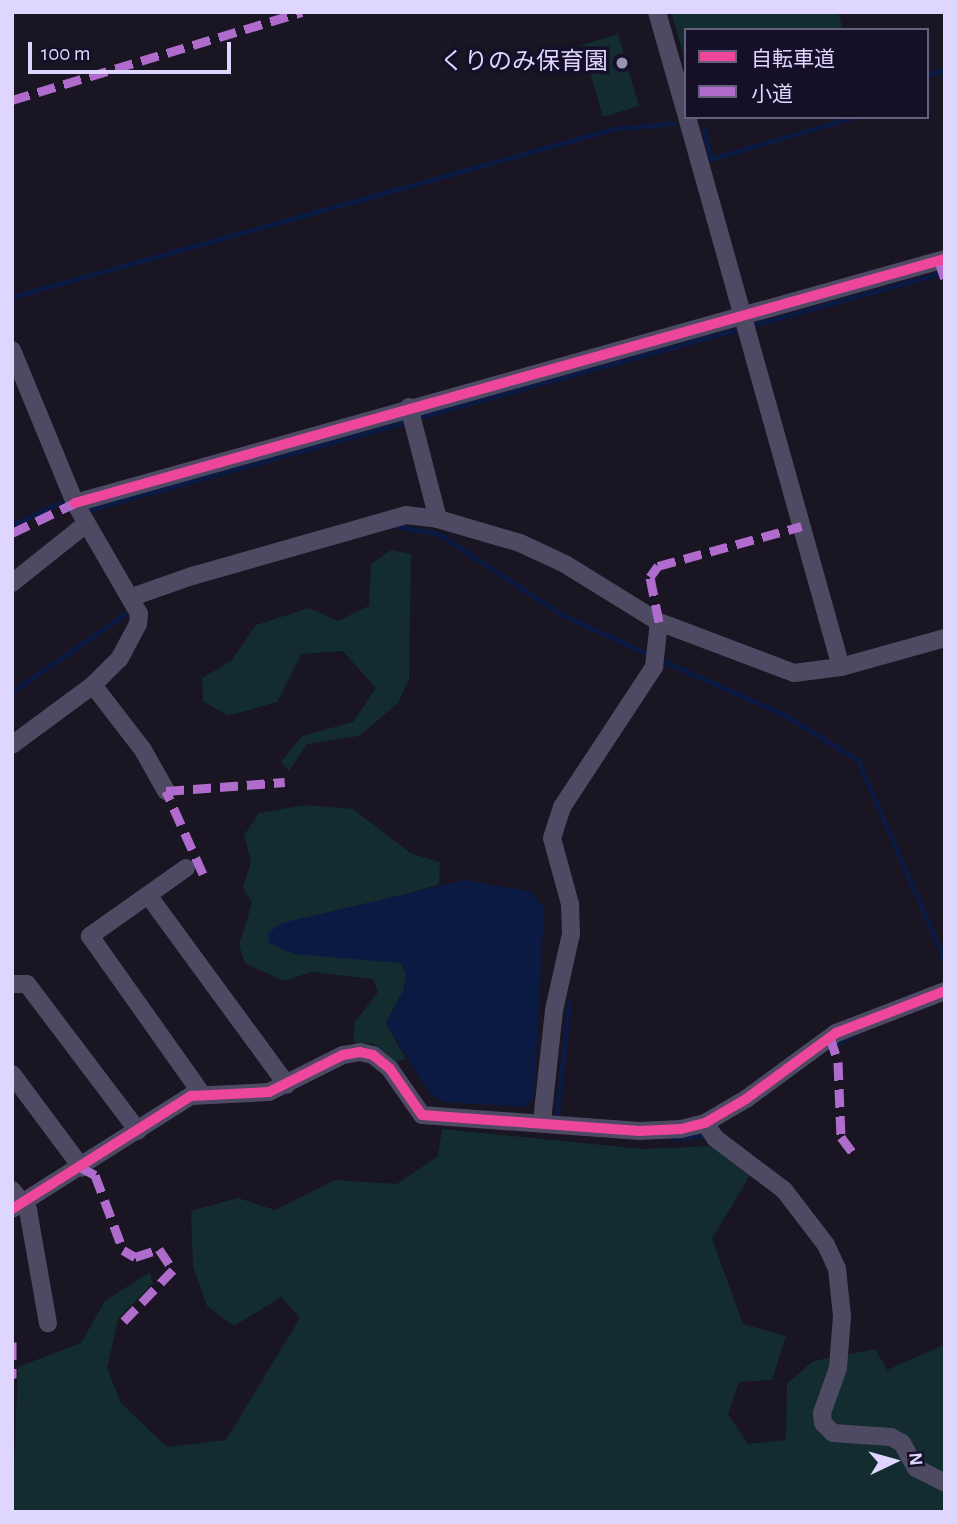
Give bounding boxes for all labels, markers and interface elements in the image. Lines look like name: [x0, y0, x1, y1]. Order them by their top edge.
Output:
scale bar: [32, 28, 234, 72]
legend: [684, 28, 929, 119]
text: 100 m: [41, 43, 91, 64]
place label: くりのみ保育園: [440, 49, 608, 77]
text: 自転車道: [751, 49, 835, 70]
marker: くりのみ保育園: [614, 55, 630, 71]
text: 小道: [751, 84, 793, 105]
north arrow: [859, 1426, 929, 1496]
text: N: [905, 1452, 925, 1467]

